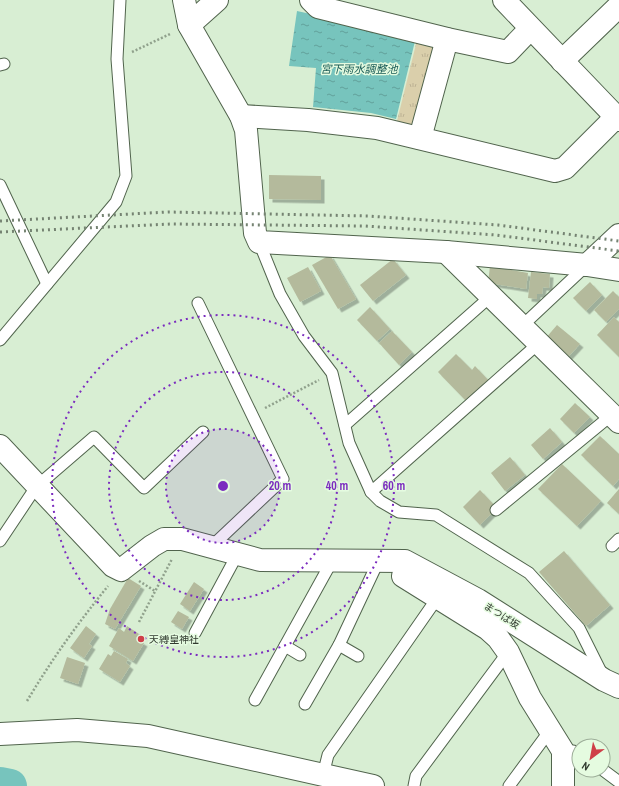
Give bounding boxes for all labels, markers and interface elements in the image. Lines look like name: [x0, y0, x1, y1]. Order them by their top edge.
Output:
water label: 宮下雨水調整池: [321, 62, 398, 76]
text: 20 m: [269, 478, 291, 494]
text: 40 m: [326, 478, 348, 494]
text: 60 m: [383, 478, 405, 494]
centre of rings: [216, 479, 230, 493]
street label: まつば坂: [481, 599, 522, 632]
place label: 天縛皇神社: [149, 633, 199, 646]
marker: 天縛皇神社: [136, 634, 146, 644]
north arrow: [571, 738, 611, 778]
text: N: [579, 759, 592, 774]

